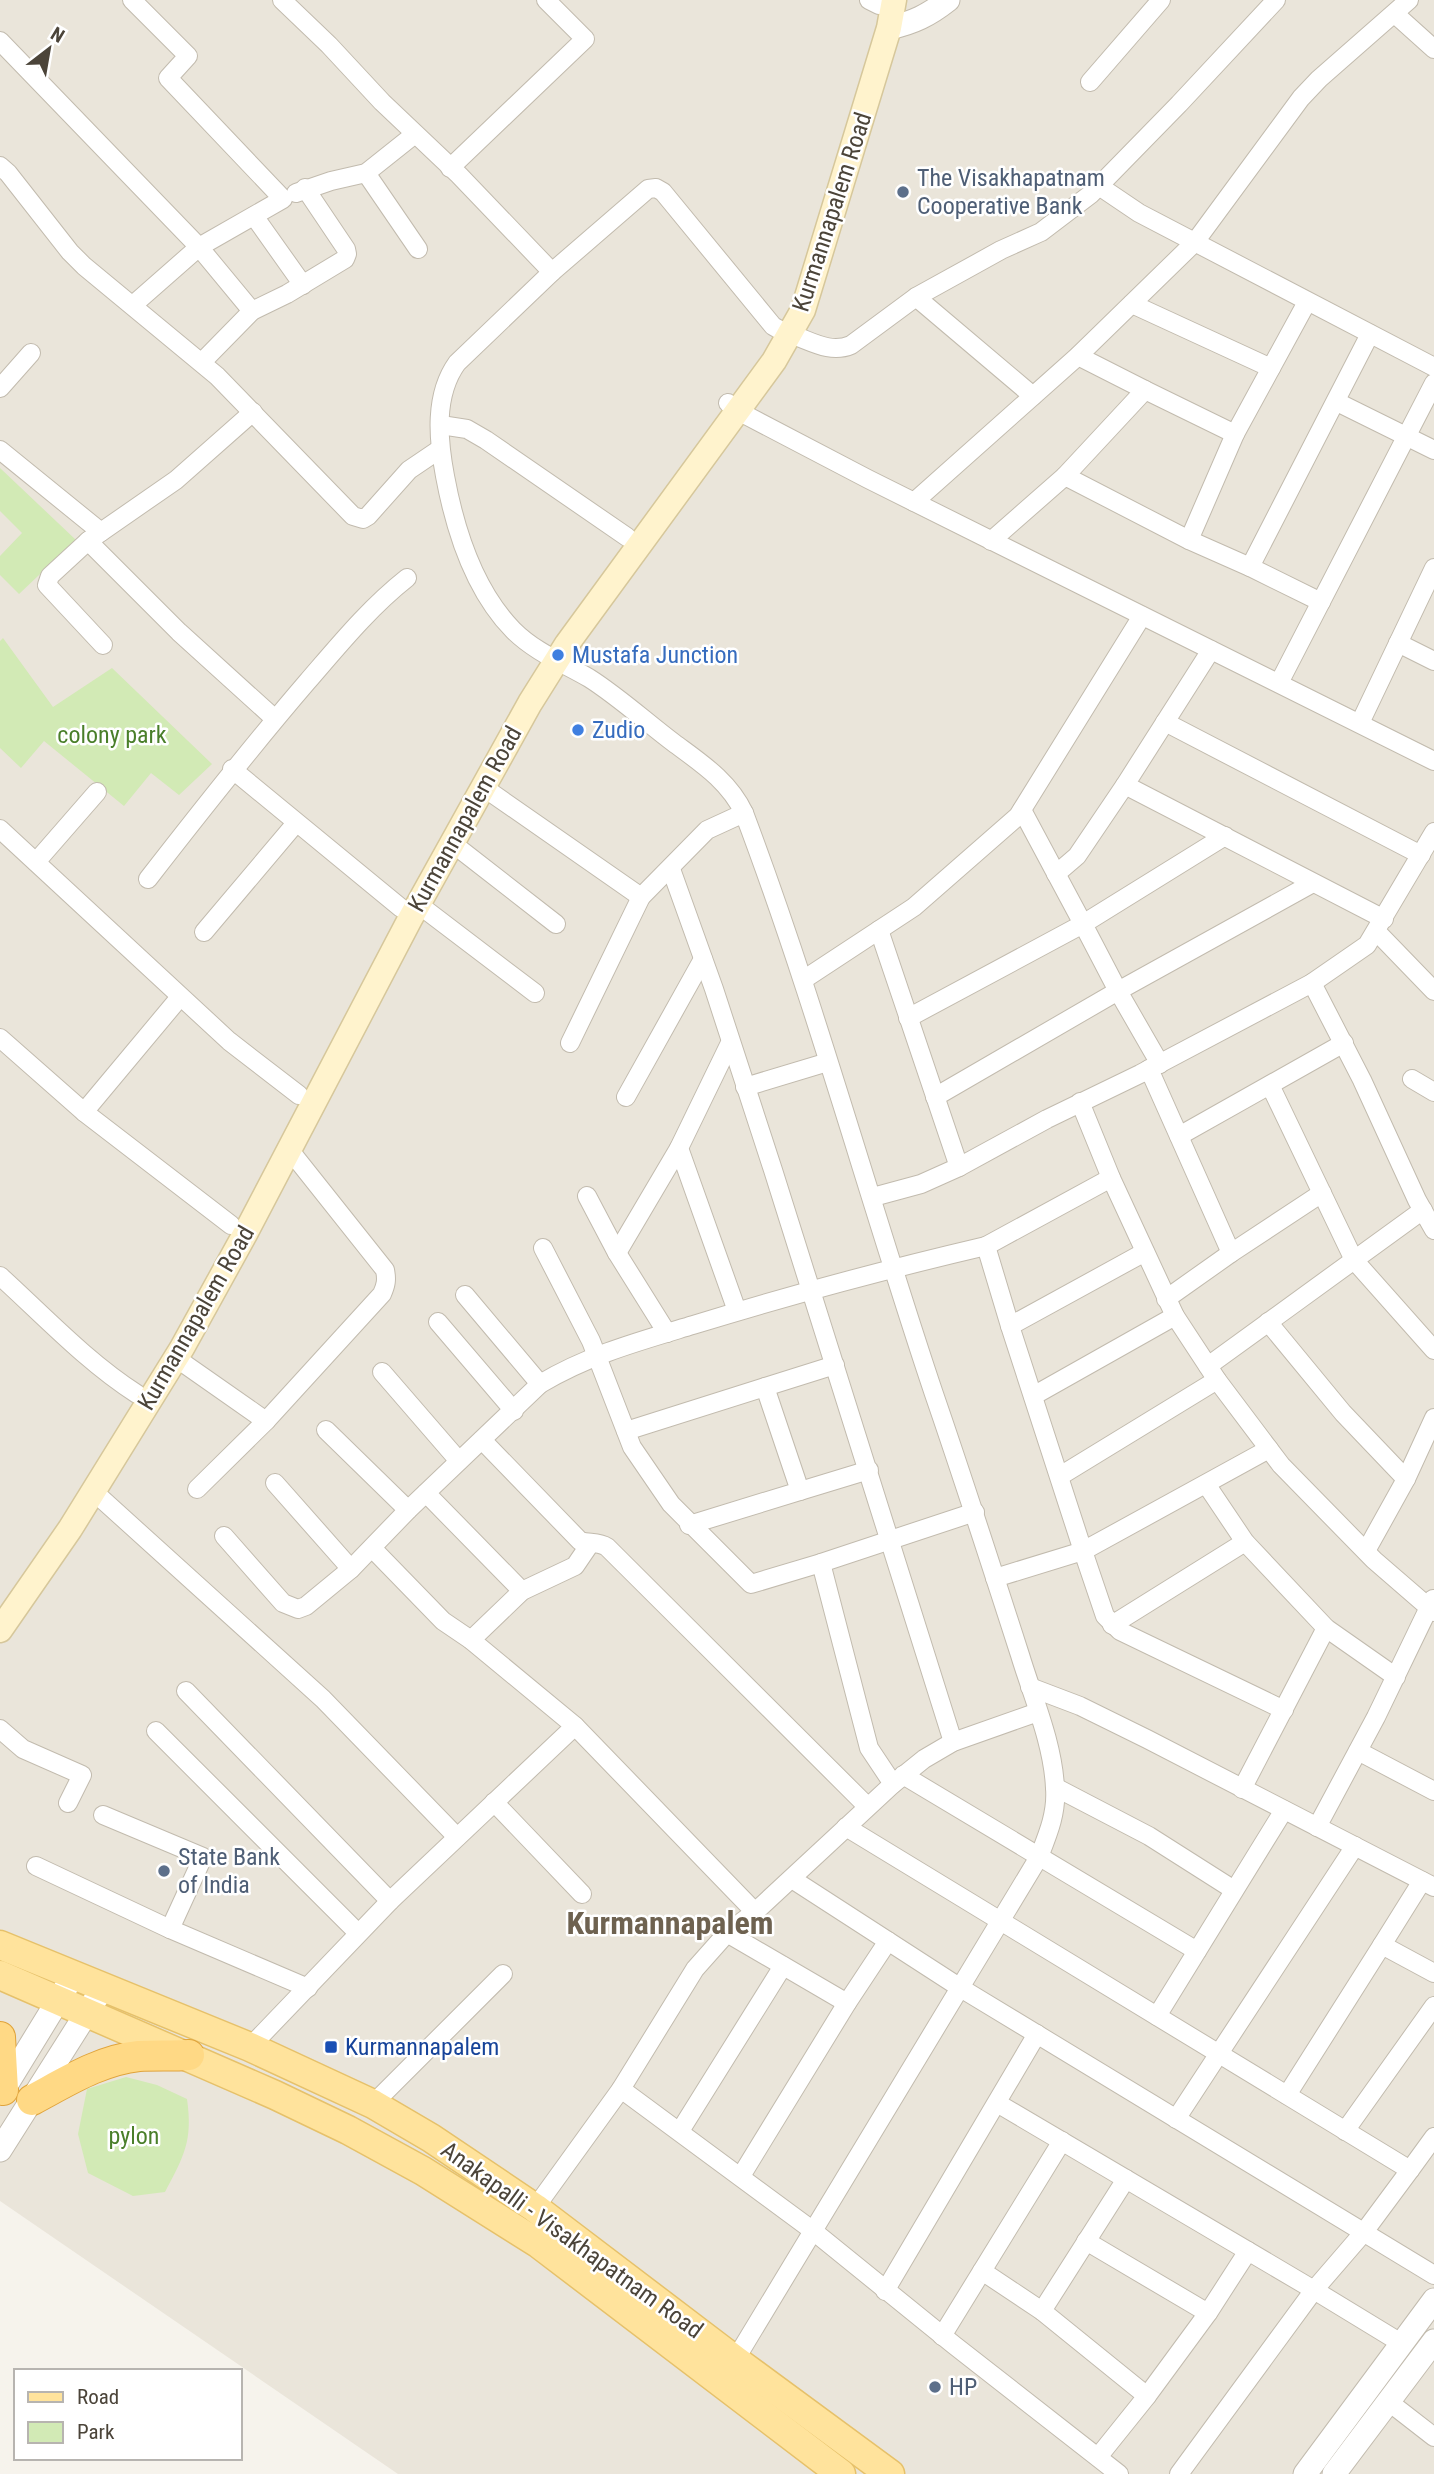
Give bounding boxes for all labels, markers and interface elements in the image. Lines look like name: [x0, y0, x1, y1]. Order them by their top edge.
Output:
north arrow: [14, 14, 84, 84]
text: N: [47, 22, 68, 48]
street label: Kurmannapalem Road: [787, 109, 877, 315]
place label: The Visakhapatnam Cooperative Bank: [917, 164, 1105, 220]
marker: The Visakhapatnam Cooperative Bank: [895, 184, 911, 200]
place label: Mustafa Junction: [572, 641, 738, 669]
marker: Mustafa Junction: [550, 647, 566, 663]
place label: Zudio: [592, 716, 645, 744]
park label: colony park: [57, 721, 167, 749]
street label: Kurmannapalem Road: [402, 721, 528, 917]
marker: Zudio: [570, 722, 586, 738]
street label: Kurmannapalem Road: [132, 1221, 260, 1415]
place label: State Bank of India: [178, 1843, 280, 1899]
marker: State Bank of India: [156, 1863, 172, 1879]
district label: Kurmannapalem: [566, 1904, 774, 1942]
place label: Kurmannapalem: [345, 2033, 499, 2061]
marker: Kurmannapalem: [323, 2039, 339, 2055]
park label: pylon: [109, 2122, 159, 2150]
street label: Anakapalli - Visakhapatnam Road: [436, 2136, 708, 2344]
legend: [14, 2369, 242, 2460]
place label: HP: [949, 2373, 977, 2401]
marker: HP: [927, 2379, 943, 2395]
text: Road: [77, 2385, 119, 2409]
text: Park: [77, 2420, 115, 2444]

